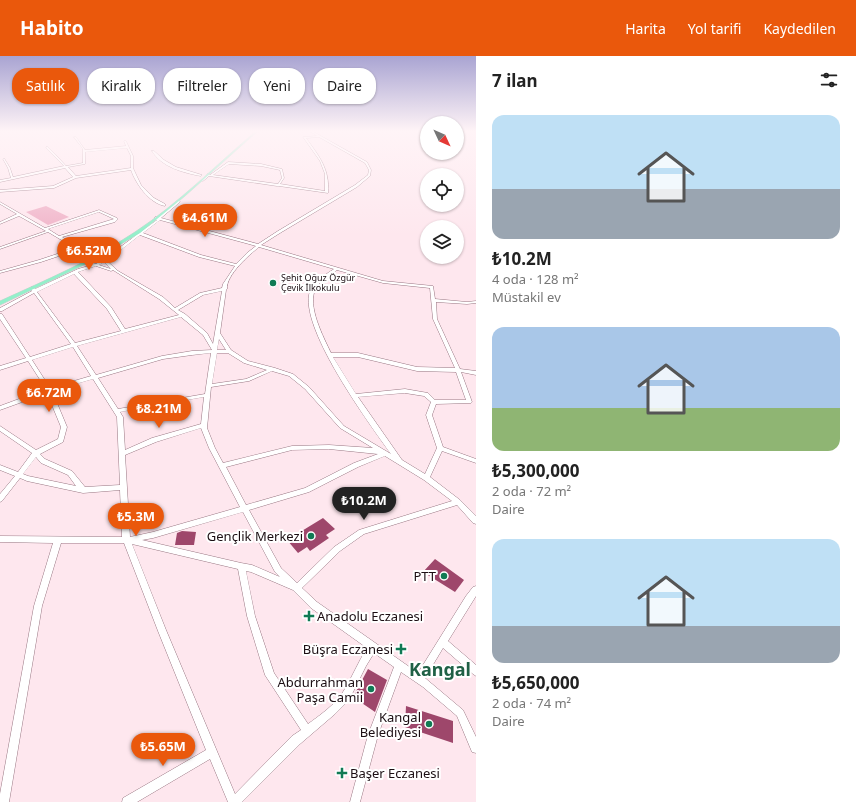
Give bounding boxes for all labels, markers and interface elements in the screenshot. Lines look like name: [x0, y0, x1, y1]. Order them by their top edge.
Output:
text: Habito: [20, 15, 84, 41]
text: Harita: [625, 19, 666, 38]
text: Yol tarifi: [688, 19, 741, 38]
text: Kaydedilen: [763, 19, 836, 38]
chip: Satılık: [12, 68, 79, 104]
chip: Kiralık: [87, 68, 155, 104]
chip: Filtreler: [163, 68, 241, 104]
chip: Yeni: [249, 68, 305, 104]
chip: Daire: [313, 68, 376, 104]
text: 7 ilan: [492, 69, 538, 92]
icon: filters: [818, 69, 840, 91]
north arrow: [420, 116, 464, 160]
map controls: [420, 116, 464, 264]
icon: home: [630, 141, 702, 213]
button: locate: [420, 168, 464, 212]
pin: ₺4.61M: [172, 204, 238, 238]
text: ₺4.61M: [182, 208, 228, 226]
button: layers: [420, 220, 464, 264]
pin: ₺6.52M: [56, 237, 122, 271]
text: ₺6.52M: [66, 241, 112, 259]
text: ₺10.2M: [492, 247, 552, 270]
text: 4 oda · 128 m²: [492, 270, 579, 288]
place label: Şehit Oğuz Özgür Çevik İlkokulu: [281, 271, 356, 294]
marker: Şehit Oğuz Özgür Çevik İlkokulu: [268, 278, 278, 288]
text: Müstakil ev: [492, 288, 561, 306]
icon: home: [630, 353, 702, 425]
pin: ₺6.72M: [16, 379, 82, 413]
text: ₺6.72M: [26, 383, 72, 401]
pin: ₺8.21M: [126, 395, 192, 429]
text: ₺8.21M: [136, 399, 182, 417]
text: ₺5,300,000: [492, 459, 579, 482]
text: 2 oda · 72 m²: [492, 482, 571, 500]
pin: ₺10.2M: [331, 487, 397, 521]
text: ₺10.2M: [341, 491, 387, 509]
text: Daire: [492, 500, 525, 518]
pin: ₺5.3M: [108, 503, 164, 537]
text: ₺5.3M: [117, 507, 155, 525]
place label: Gençlik Merkezi: [207, 527, 303, 545]
marker: Gençlik Merkezi: [306, 531, 316, 541]
icon: home: [630, 565, 702, 637]
place label: PTT: [413, 567, 437, 585]
marker: PTT: [439, 571, 449, 581]
place label: Anadolu Eczanesi: [317, 607, 423, 625]
marker: Anadolu Eczanesi: [304, 611, 314, 621]
place label: Büşra Eczanesi: [303, 640, 393, 658]
marker: Büşra Eczanesi: [396, 644, 406, 654]
district label: Kangal: [409, 657, 471, 681]
text: ₺5,650,000: [492, 671, 579, 694]
place label: Abdurrahman Paşa Camii: [277, 673, 363, 706]
marker: Abdurrahman Paşa Camii: [366, 684, 376, 694]
text: 2 oda · 74 m²: [492, 694, 571, 712]
place label: Kangal Belediyesi: [360, 708, 421, 741]
text: Daire: [492, 712, 525, 730]
marker: Kangal Belediyesi: [424, 719, 434, 729]
pin: ₺5.65M: [130, 733, 196, 767]
text: ₺5.65M: [140, 737, 186, 755]
place label: Başer Eczanesi: [350, 764, 440, 782]
marker: Başer Eczanesi: [337, 768, 347, 778]

